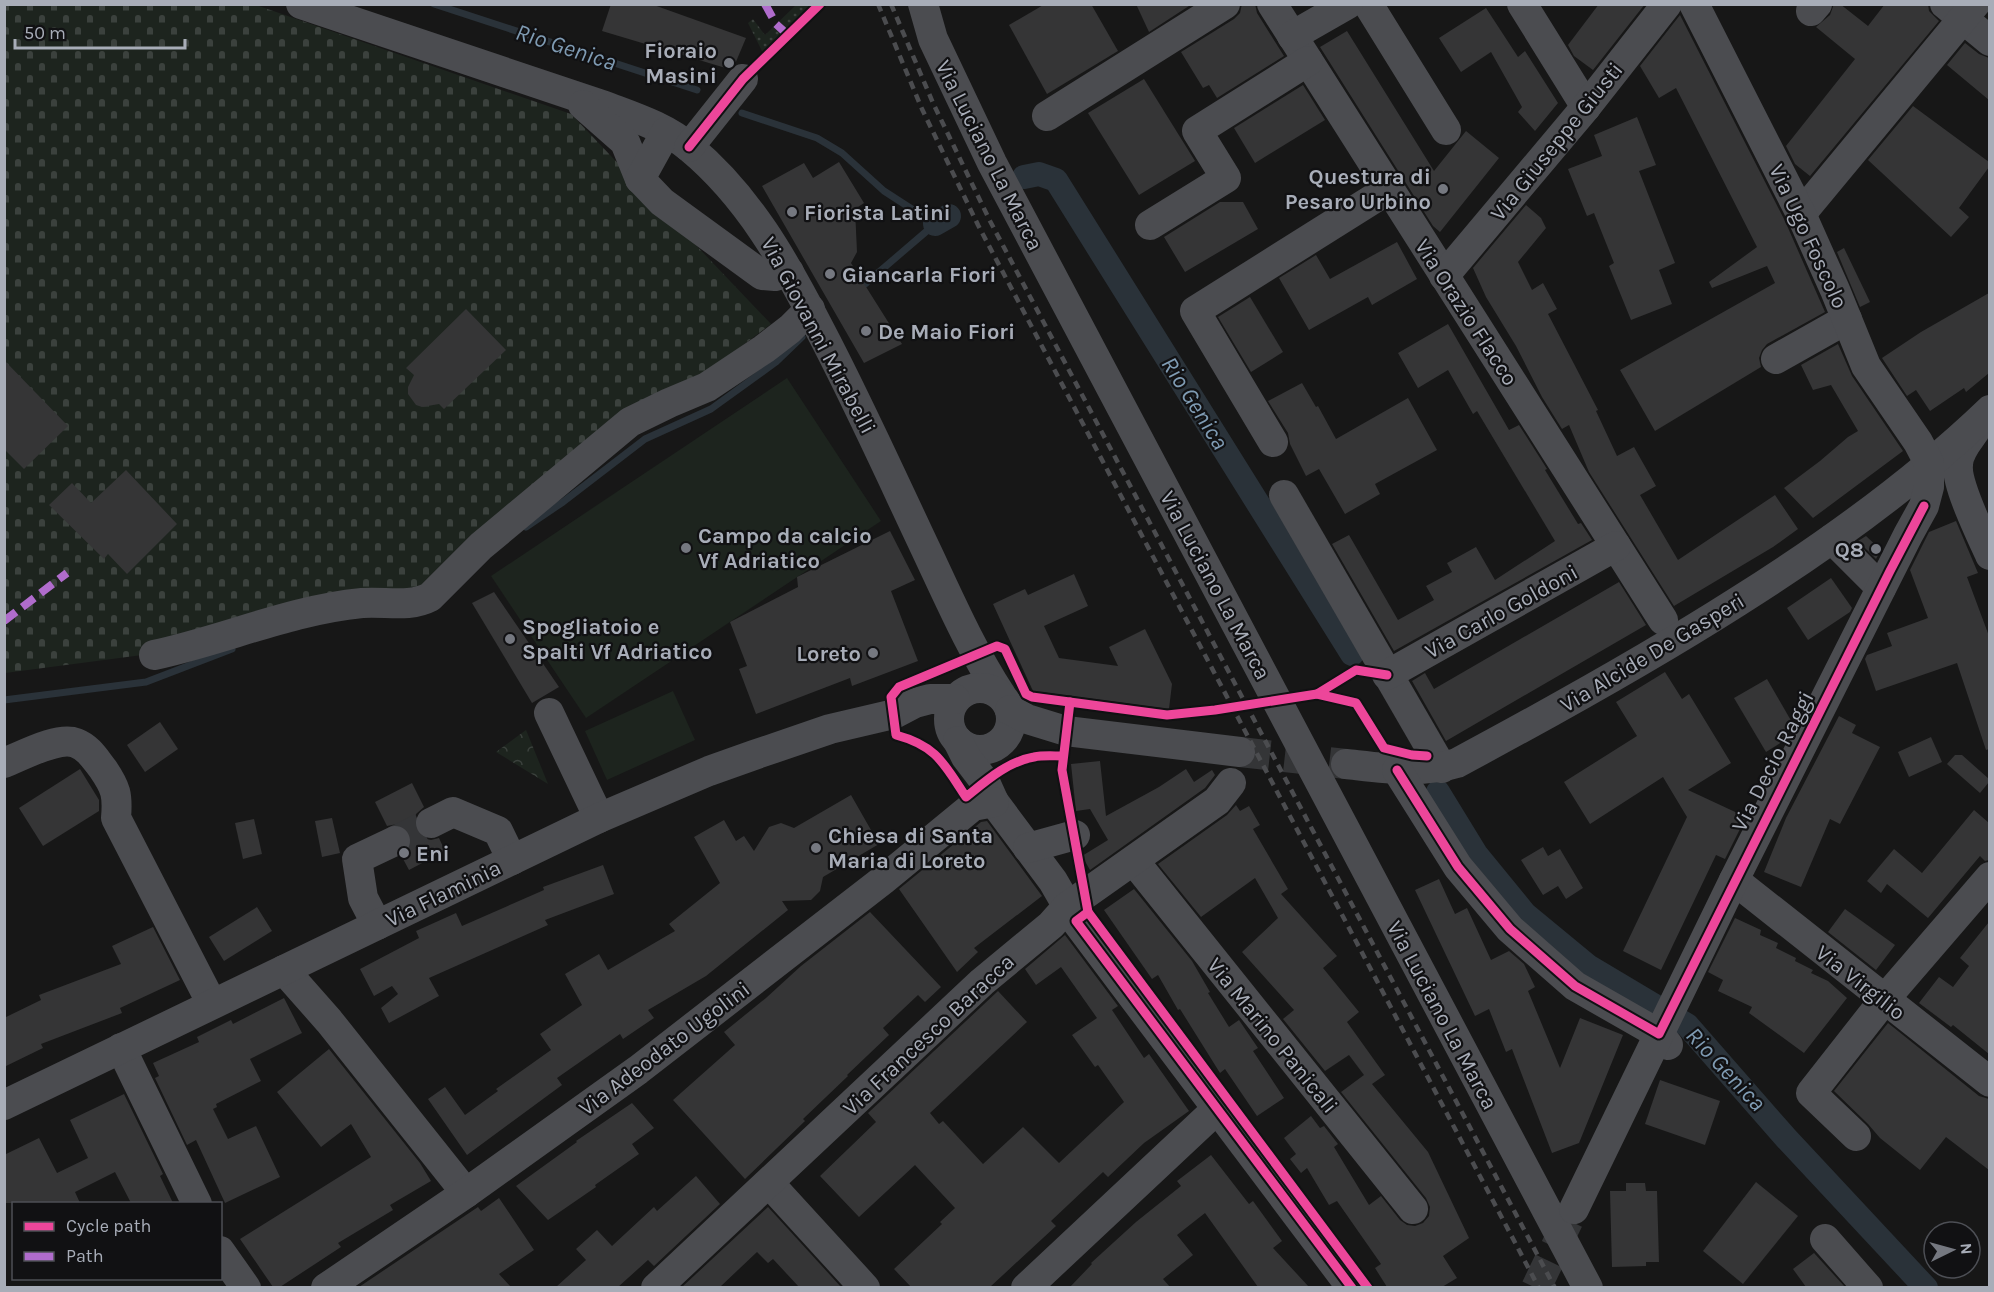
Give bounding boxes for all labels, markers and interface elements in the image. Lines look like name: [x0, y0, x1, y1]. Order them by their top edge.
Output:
scale bar: [15, 12, 184, 50]
water label: Rio Genica: [512, 18, 620, 76]
text: 50 m: [24, 22, 66, 44]
place label: Fioraio Masini: [644, 38, 717, 89]
marker: Fioraio Masini: [722, 56, 736, 70]
street label: Via Luciano La Marca: [930, 56, 1048, 255]
street label: Via Giuseppe Giusti: [1485, 57, 1629, 226]
street label: Via Ugo Foscolo: [1763, 160, 1853, 313]
place label: Questura di Pesaro Urbino: [1285, 164, 1431, 215]
marker: Questura di Pesaro Urbino: [1436, 182, 1450, 196]
place label: Fiorista Latini: [804, 200, 951, 226]
marker: Fiorista Latini: [785, 205, 799, 219]
street label: Via Giovanni Mirabelli: [755, 233, 881, 438]
street label: Via Orazio Flacco: [1409, 234, 1523, 391]
place label: Giancarla Fiori: [842, 262, 997, 288]
marker: Giancarla Fiori: [823, 267, 837, 281]
place label: De Maio Fiori: [878, 319, 1015, 345]
marker: De Maio Fiori: [859, 324, 873, 338]
water label: Rio Genica: [1155, 351, 1235, 455]
street label: Via Luciano La Marca: [1154, 487, 1276, 684]
place label: Campo da calcio Vf Adriatico: [698, 523, 872, 574]
place label: Q8: [1835, 537, 1864, 563]
marker: Campo da calcio Vf Adriatico: [679, 541, 693, 555]
marker: Q8: [1869, 542, 1883, 556]
street label: Via Carlo Goldoni: [1421, 559, 1582, 665]
street label: Via Alcide De Gasperi: [1556, 588, 1749, 718]
place label: Spogliatoio e Spalti Vf Adriatico: [522, 614, 712, 665]
marker: Spogliatoio e Spalti Vf Adriatico: [503, 632, 517, 646]
place label: Loreto: [796, 641, 861, 667]
marker: Loreto: [866, 646, 880, 660]
street label: Via Decio Raggi: [1726, 687, 1819, 836]
place label: Chiesa di Santa Maria di Loreto: [828, 823, 993, 874]
place label: Eni: [416, 841, 450, 867]
marker: Chiesa di Santa Maria di Loreto: [809, 841, 823, 855]
marker: Eni: [397, 846, 411, 860]
street label: Via Flaminia: [381, 855, 505, 933]
street label: Via Luciano La Marca: [1381, 917, 1503, 1114]
street label: Via Virgilio: [1810, 940, 1910, 1026]
street label: Via Francesco Baracca: [838, 949, 1020, 1121]
street label: Via Marino Panicali: [1202, 953, 1343, 1119]
street label: Via Adeodato Ugolini: [574, 976, 755, 1122]
water label: Rio Genica: [1680, 1021, 1772, 1117]
legend: [12, 1202, 222, 1280]
text: Cycle path: [66, 1215, 151, 1237]
north arrow: [1922, 1220, 1982, 1280]
text: N: [1956, 1242, 1976, 1255]
text: Path: [66, 1245, 104, 1267]

